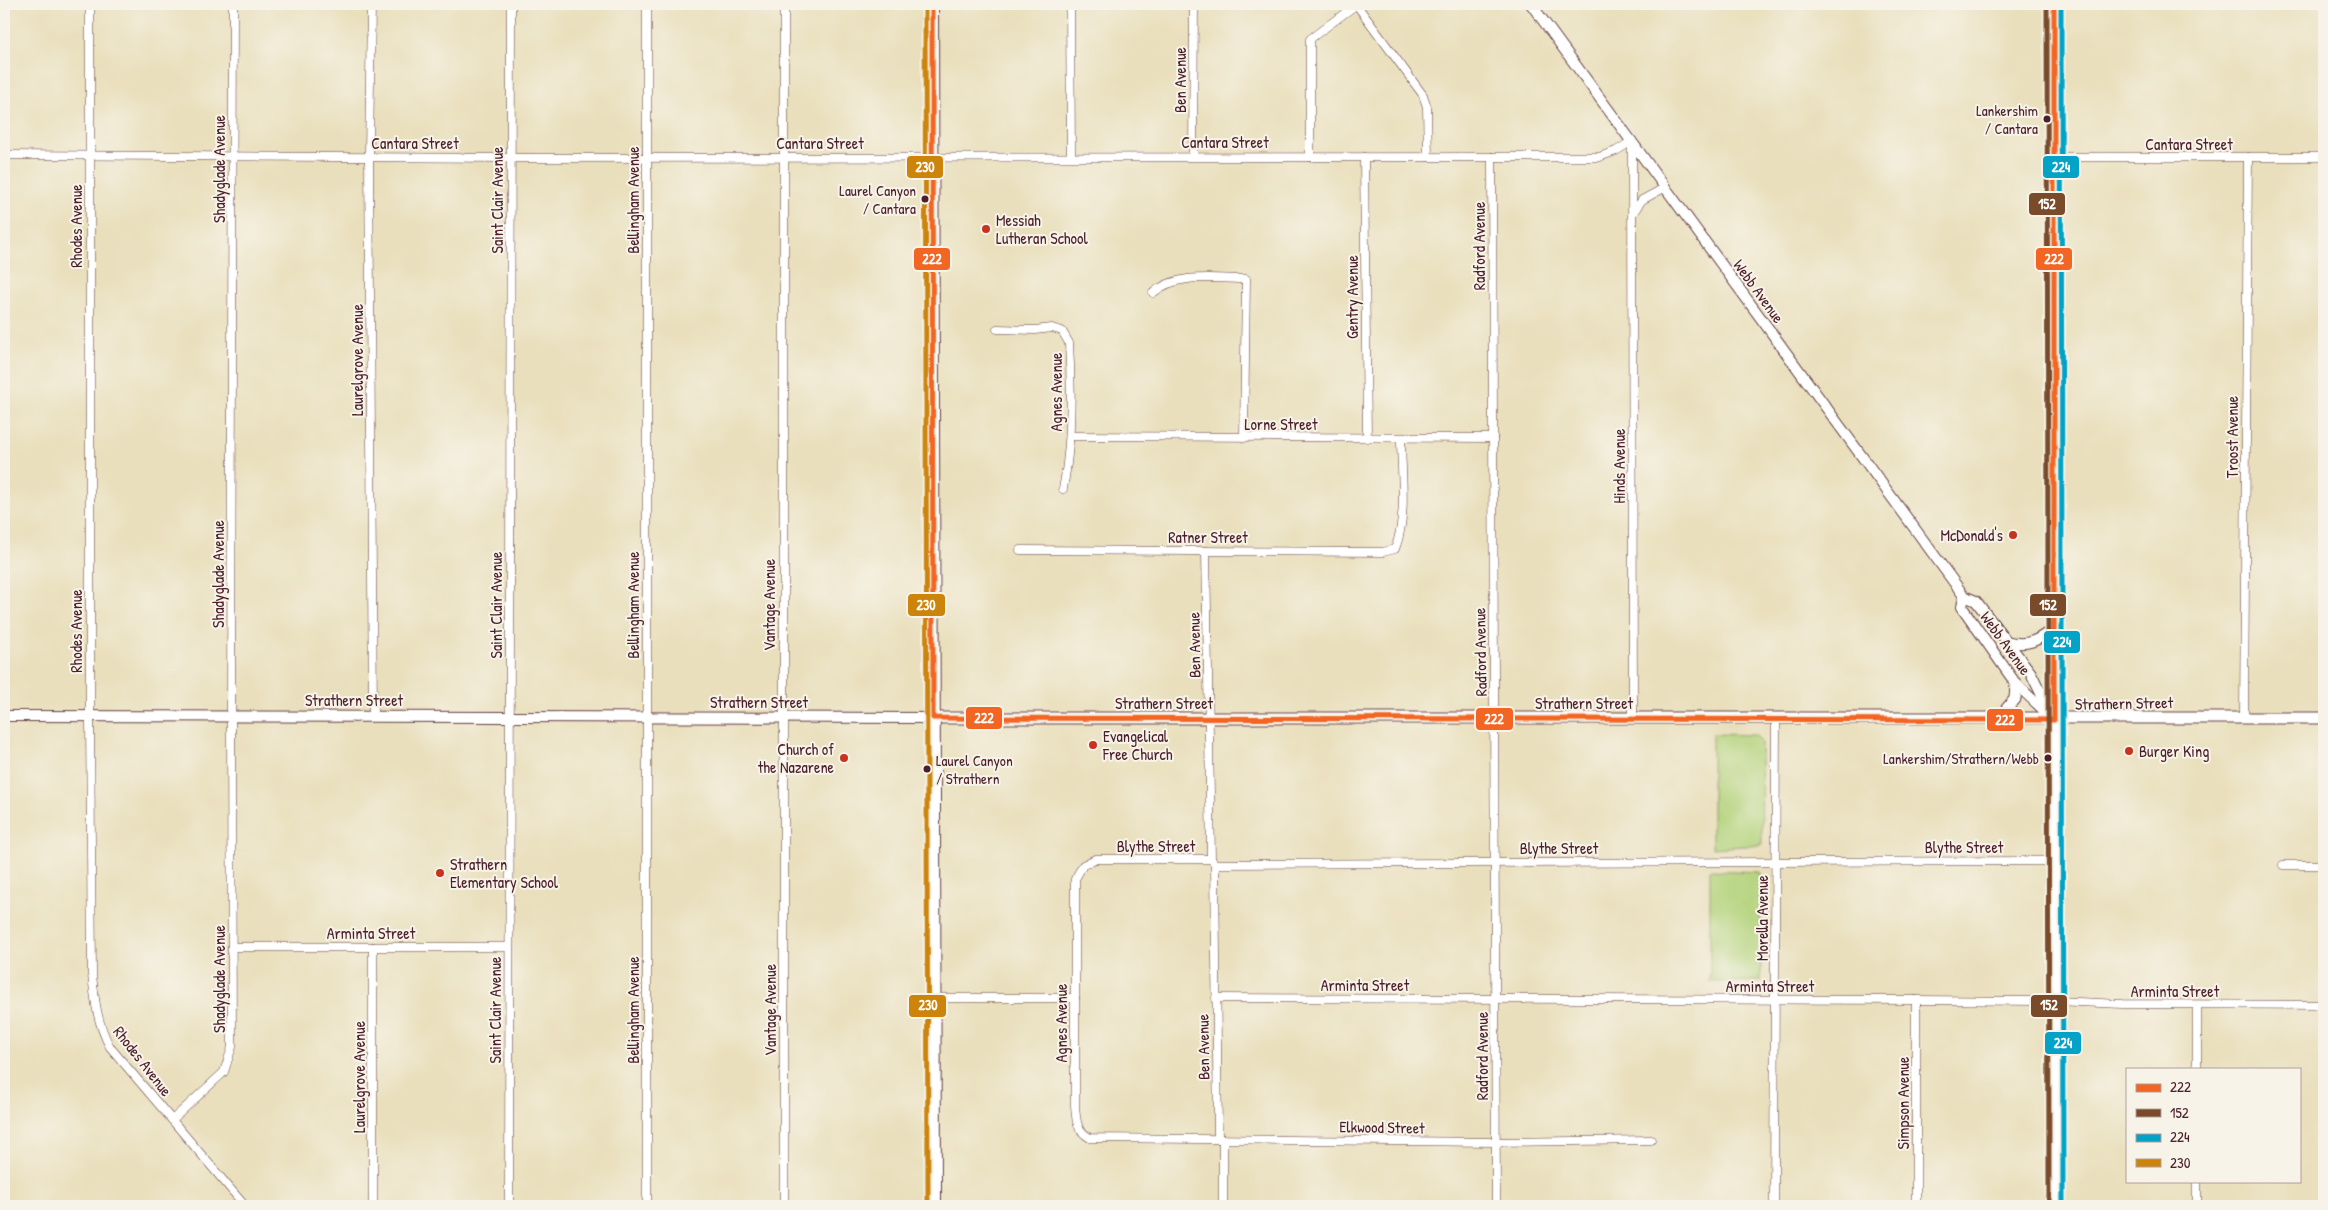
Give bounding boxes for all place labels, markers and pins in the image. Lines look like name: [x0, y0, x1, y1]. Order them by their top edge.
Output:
place label: Lankershim / Cantara: [1976, 100, 2038, 139]
marker: Lankershim / Cantara: [2042, 114, 2052, 124]
place label: Laurel Canyon / Cantara: [839, 180, 916, 219]
marker: Laurel Canyon / Cantara: [920, 194, 930, 204]
place label: Messiah Lutheran School: [996, 209, 1088, 249]
marker: Messiah Lutheran School: [980, 223, 992, 235]
place label: McDonald's: [1940, 524, 2003, 546]
marker: McDonald's: [2007, 529, 2019, 541]
place label: Evangelical Free Church: [1102, 725, 1173, 765]
place label: Church of the Nazarene: [758, 738, 835, 778]
marker: Evangelical Free Church: [1087, 739, 1099, 751]
place label: Burger King: [2139, 740, 2209, 762]
marker: Burger King: [2123, 745, 2135, 757]
place label: Lankershim/Strathern/Webb: [1883, 748, 2039, 769]
place label: Laurel Canyon / Strathern: [936, 750, 1013, 789]
marker: Church of the Nazarene: [838, 752, 850, 764]
marker: Lankershim/Strathern/Webb: [2043, 753, 2053, 763]
marker: Laurel Canyon / Strathern: [922, 764, 932, 774]
place label: Strathern Elementary School: [450, 853, 559, 893]
marker: Strathern Elementary School: [434, 867, 446, 879]

